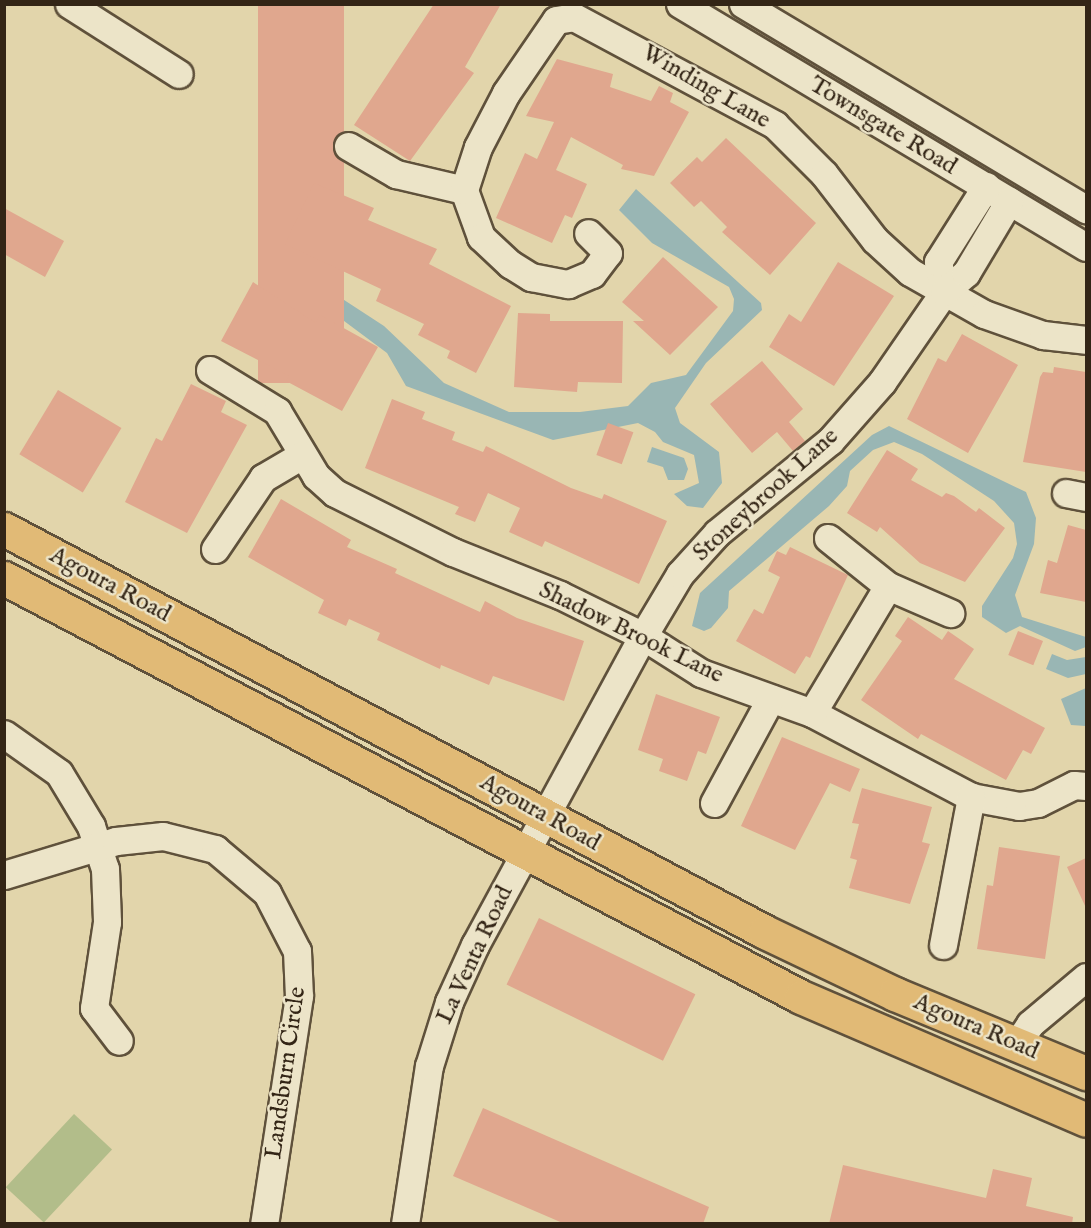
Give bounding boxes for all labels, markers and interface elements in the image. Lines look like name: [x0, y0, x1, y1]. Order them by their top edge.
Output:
street label: Winding Lane: [637, 39, 775, 135]
street label: Townsgate Road: [804, 71, 962, 181]
street label: Stoneybrook Lane: [687, 422, 845, 568]
street label: Agoura Road: [44, 541, 176, 629]
street label: Shadow Brook Lane: [534, 576, 728, 690]
street label: Agoura Road: [475, 768, 605, 858]
street label: La Venta Road: [430, 881, 520, 1029]
street label: Landsburn Circle: [260, 985, 312, 1161]
street label: Agoura Road: [909, 988, 1043, 1066]

